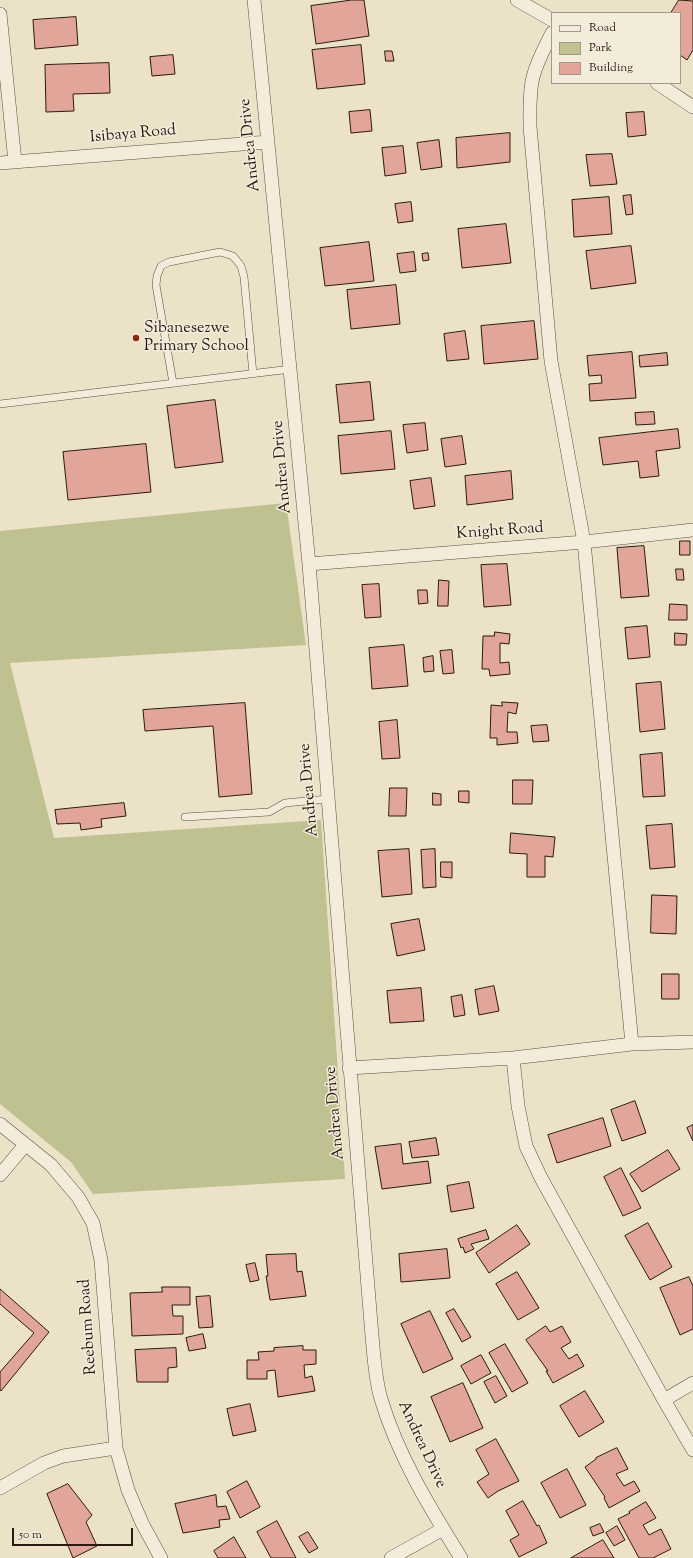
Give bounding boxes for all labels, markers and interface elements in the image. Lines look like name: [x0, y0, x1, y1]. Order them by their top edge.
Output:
legend: [551, 12, 681, 84]
text: Road: [589, 19, 616, 37]
text: Park: [589, 39, 612, 57]
text: Building: [589, 59, 633, 77]
street label: Andrea Drive: [237, 97, 265, 193]
street label: Isibaya Road: [89, 122, 177, 148]
place label: Sibanesezwe Primary School: [144, 319, 249, 357]
marker: Sibanesezwe Primary School: [131, 333, 141, 343]
street label: Andrea Drive: [269, 419, 297, 515]
street label: Knight Road: [456, 519, 544, 545]
street label: Andrea Drive: [296, 742, 324, 838]
street label: Andrea Drive: [322, 1065, 350, 1161]
street label: Reebum Road: [76, 1278, 102, 1376]
street label: Andrea Drive: [392, 1398, 450, 1492]
scale bar: [14, 1520, 135, 1546]
text: 50 m: [19, 1526, 42, 1544]

